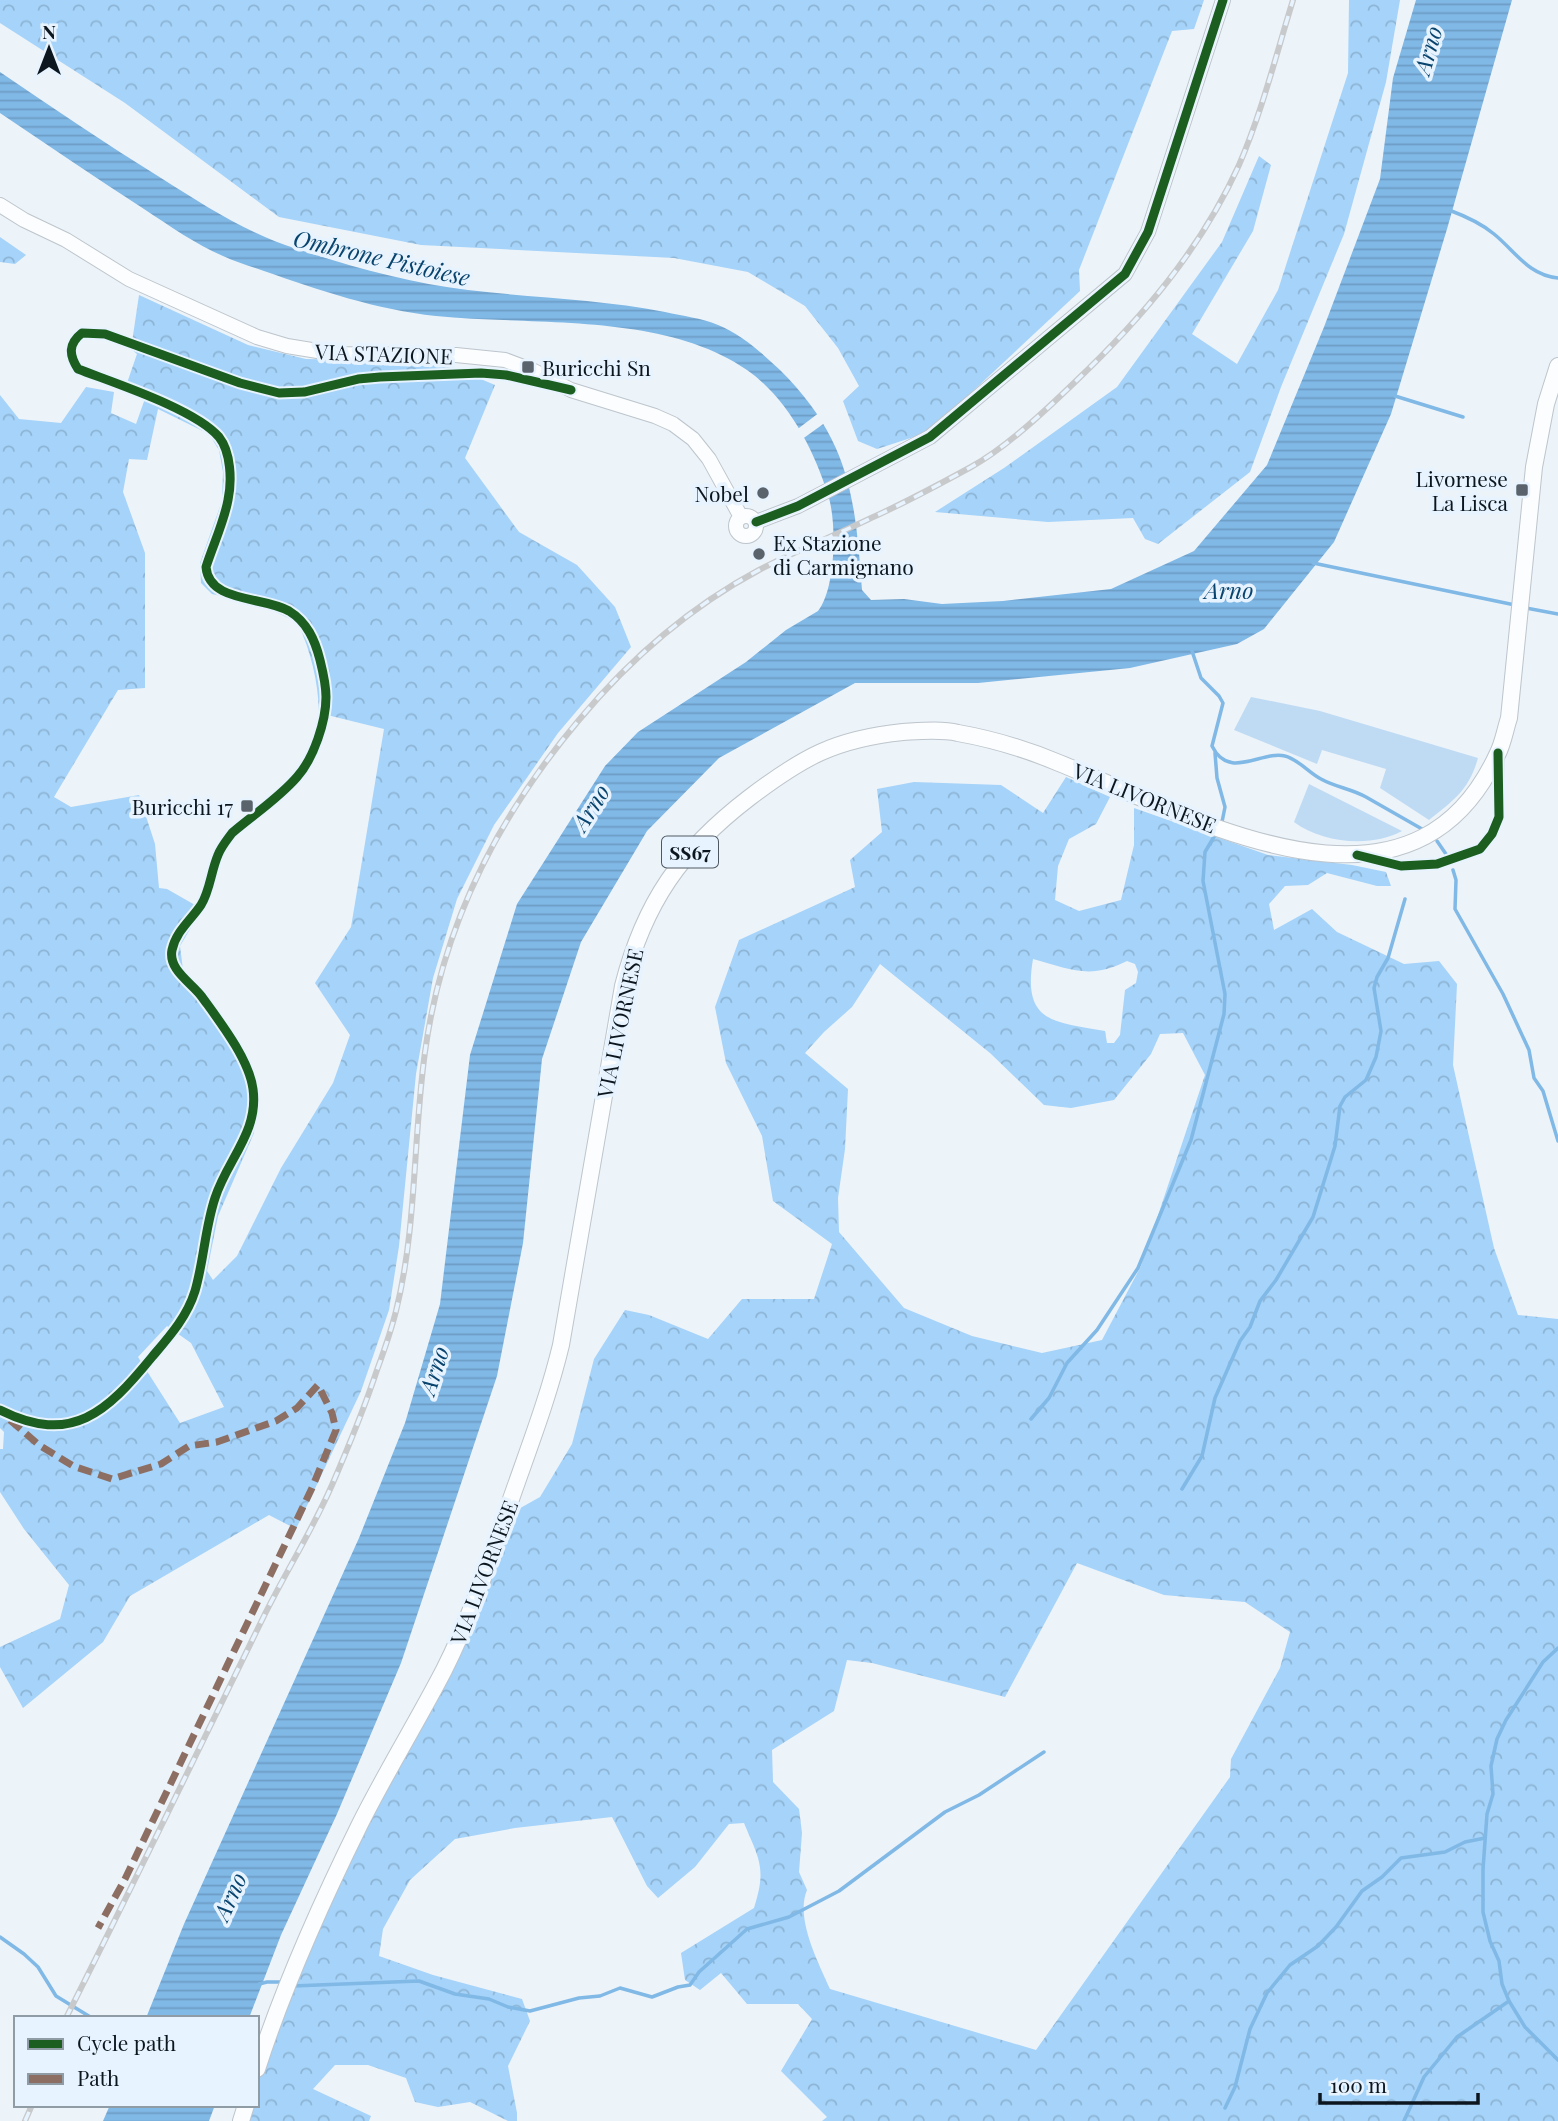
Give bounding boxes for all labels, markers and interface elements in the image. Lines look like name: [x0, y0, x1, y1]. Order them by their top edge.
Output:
north arrow: [14, 14, 84, 84]
text: N: [42, 18, 56, 44]
water label: Arno: [1405, 22, 1449, 80]
water label: Ombrone Pistoiese: [291, 222, 473, 292]
street label: VIA STAZIONE: [314, 337, 453, 369]
place label: Buricchi Sn: [542, 353, 651, 381]
marker: Buricchi Sn: [520, 359, 536, 375]
place label: Livornese La Lisca: [1415, 464, 1509, 516]
place label: Nobel: [695, 479, 749, 507]
marker: Livornese La Lisca: [1514, 482, 1530, 498]
marker: Nobel: [755, 485, 771, 501]
place label: Ex Stazione di Carmignano: [773, 528, 914, 580]
marker: Ex Stazione di Carmignano: [751, 546, 767, 562]
water label: Arno: [1203, 574, 1253, 605]
street label: VIA LIVORNESE: [1068, 755, 1221, 838]
water label: Arno: [563, 778, 616, 838]
place label: Buricchi 17: [132, 792, 233, 820]
marker: Buricchi 17: [239, 798, 255, 814]
road number: SS67: [662, 836, 718, 867]
street label: VIA LIVORNESE: [589, 946, 648, 1101]
water label: Arno: [410, 1342, 455, 1400]
street label: VIA LIVORNESE: [442, 1496, 523, 1649]
water label: Arno: [204, 1867, 253, 1926]
legend: [14, 2016, 259, 2107]
text: Cycle path: [77, 2028, 177, 2056]
scale bar: [1320, 2062, 1478, 2106]
text: Path: [77, 2063, 120, 2091]
text: 100 m: [1330, 2070, 1387, 2098]

